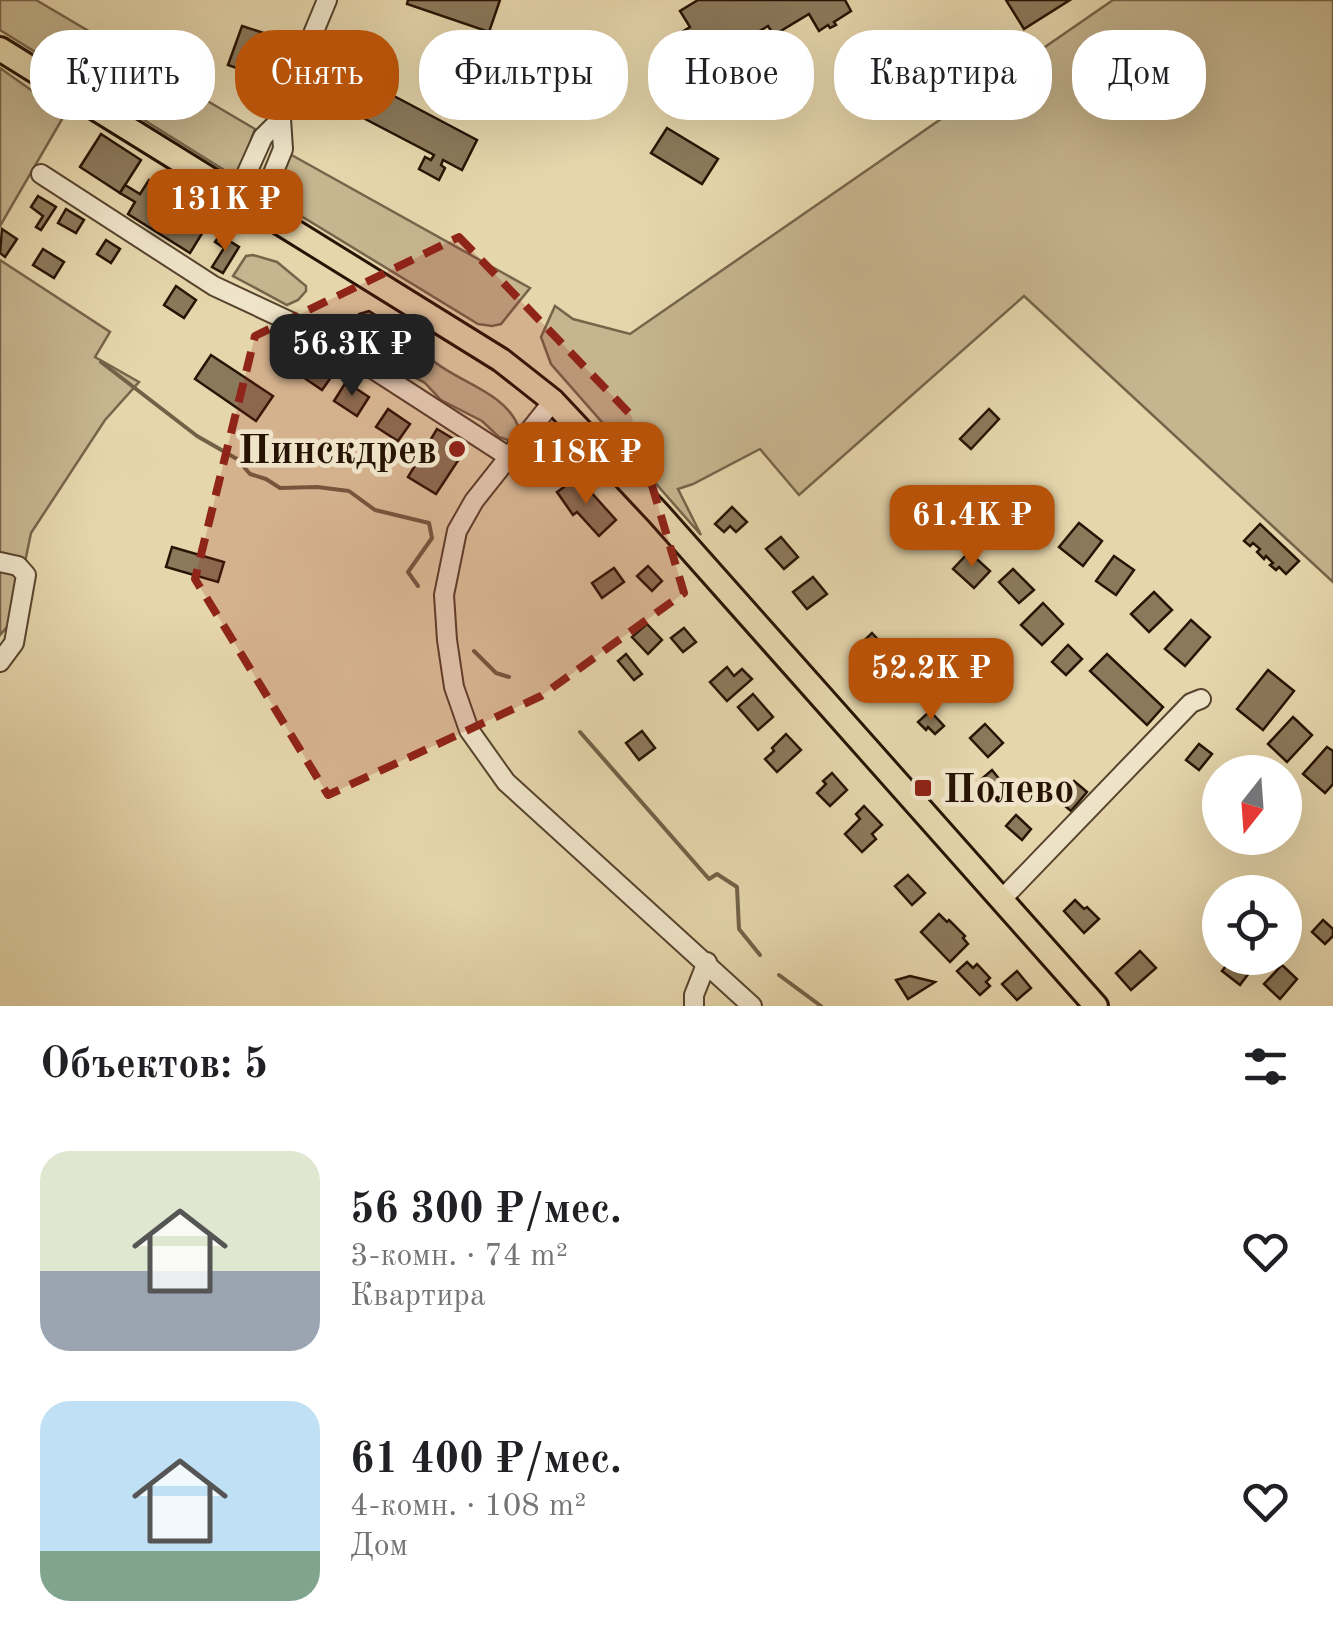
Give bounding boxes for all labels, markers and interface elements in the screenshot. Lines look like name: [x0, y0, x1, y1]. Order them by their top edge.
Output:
chip: Купить: [30, 30, 215, 120]
chip: Снять: [235, 30, 399, 120]
chip: Фильтры: [419, 30, 628, 120]
chip: Новое: [648, 30, 814, 120]
chip: Квартира: [834, 30, 1052, 120]
chip: Дом: [1072, 30, 1206, 120]
pin: 131K ₽: [144, 169, 306, 254]
text: 131K ₽: [169, 185, 281, 217]
pin: 56.3K ₽: [260, 314, 444, 399]
text: 56.3K ₽: [292, 330, 412, 362]
pin: 118K ₽: [505, 422, 667, 507]
place label: Пинскдрев: [238, 433, 437, 473]
marker: Пинскдрев: [446, 438, 468, 460]
text: 118K ₽: [530, 438, 642, 470]
pin: 61.4K ₽: [880, 485, 1064, 570]
text: 61.4K ₽: [912, 501, 1032, 533]
pin: 52.2K ₽: [839, 638, 1023, 723]
text: 52.2K ₽: [871, 654, 991, 686]
north arrow: [1202, 755, 1302, 855]
map controls: [1202, 755, 1302, 975]
place label: Полево: [943, 772, 1074, 812]
marker: Полево: [912, 777, 934, 799]
button: locate: [1202, 875, 1302, 975]
icon: filters: [1238, 1039, 1293, 1094]
text: Объектов: 5: [40, 1045, 268, 1087]
text: 56 300 ₽/мес.: [350, 1190, 622, 1232]
icon: home: [120, 1191, 240, 1311]
icon: heart: [1238, 1224, 1293, 1279]
text: 3-комн. · 74 m²: [350, 1241, 568, 1273]
text: Квартира: [350, 1281, 486, 1313]
text: 61 400 ₽/мес.: [350, 1440, 622, 1482]
icon: home: [120, 1441, 240, 1561]
icon: heart: [1238, 1474, 1293, 1529]
text: 4-комн. · 108 m²: [350, 1491, 586, 1523]
text: Дом: [350, 1531, 408, 1563]

